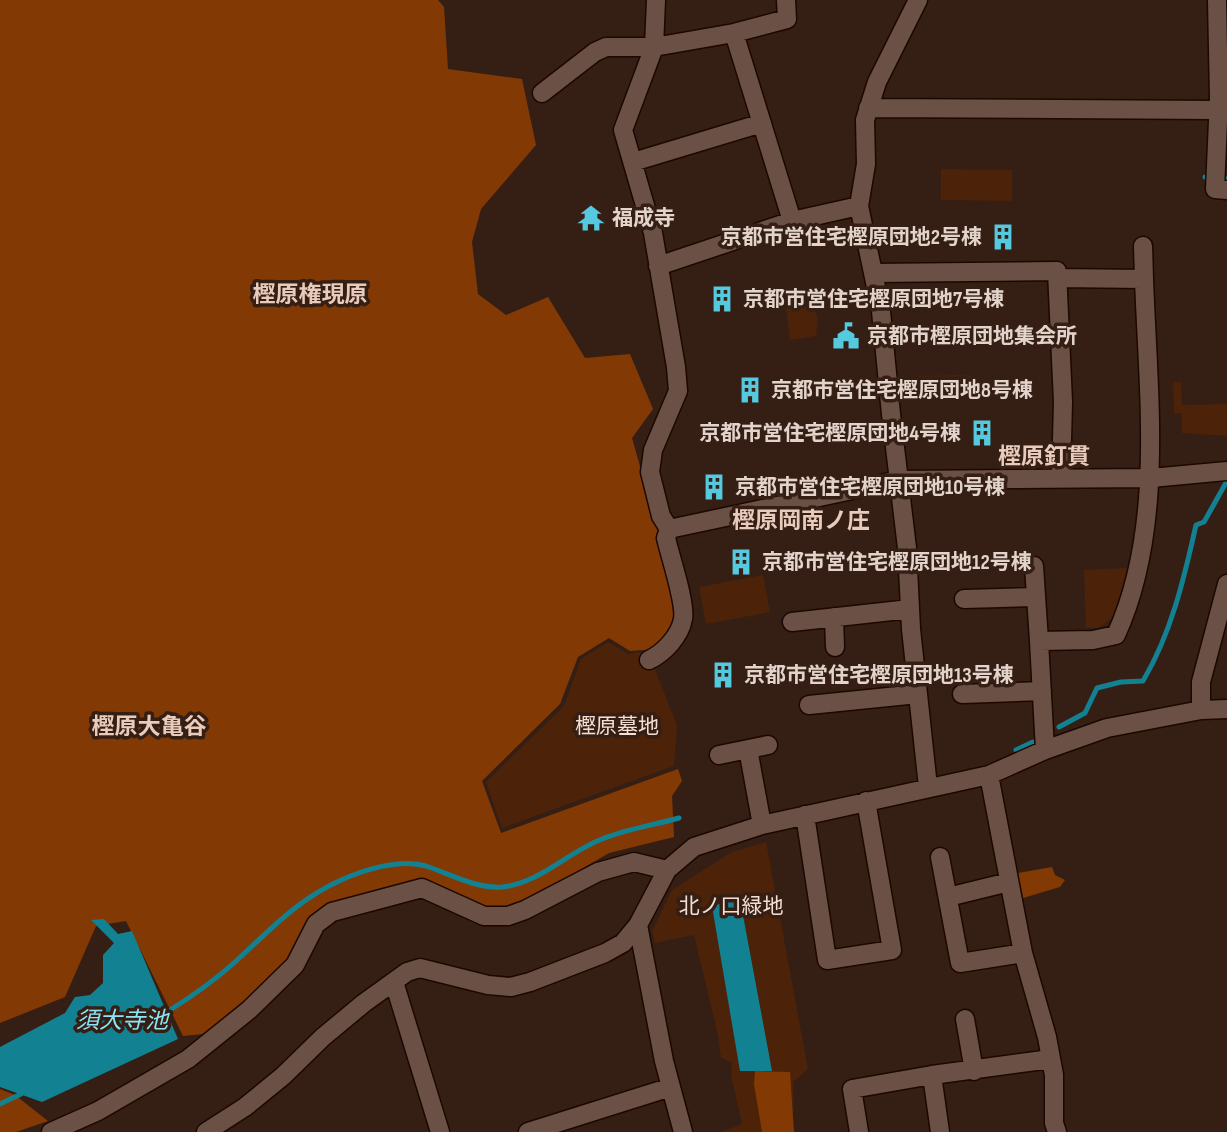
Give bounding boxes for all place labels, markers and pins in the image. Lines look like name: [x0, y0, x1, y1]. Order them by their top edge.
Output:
temple icon: 福成寺: [576, 203, 606, 233]
place label: 福成寺: [612, 206, 675, 231]
building icon: 京都市営住宅樫原団地2号棟: [988, 222, 1018, 252]
place label: 京都市営住宅樫原団地2号棟: [721, 225, 982, 250]
building icon: 京都市営住宅樫原団地7号棟: [707, 284, 737, 314]
place label: 京都市営住宅樫原団地7号棟: [743, 287, 1004, 312]
public building icon: 京都市樫原団地集会所: [831, 321, 861, 351]
place label: 京都市樫原団地集会所: [867, 324, 1077, 349]
building icon: 京都市営住宅樫原団地8号棟: [735, 375, 765, 405]
place label: 京都市営住宅樫原団地8号棟: [771, 378, 1033, 403]
building icon: 京都市営住宅樫原団地4号棟: [967, 418, 997, 448]
place label: 京都市営住宅樫原団地4号棟: [699, 421, 961, 446]
building icon: 京都市営住宅樫原団地10号棟: [699, 472, 729, 502]
place label: 京都市営住宅樫原団地10号棟: [735, 475, 1005, 500]
building icon: 京都市営住宅樫原団地12号棟: [726, 547, 756, 577]
place label: 京都市営住宅樫原団地12号棟: [762, 550, 1032, 575]
building icon: 京都市営住宅樫原団地13号棟: [708, 660, 738, 690]
place label: 京都市営住宅樫原団地13号棟: [744, 663, 1014, 688]

